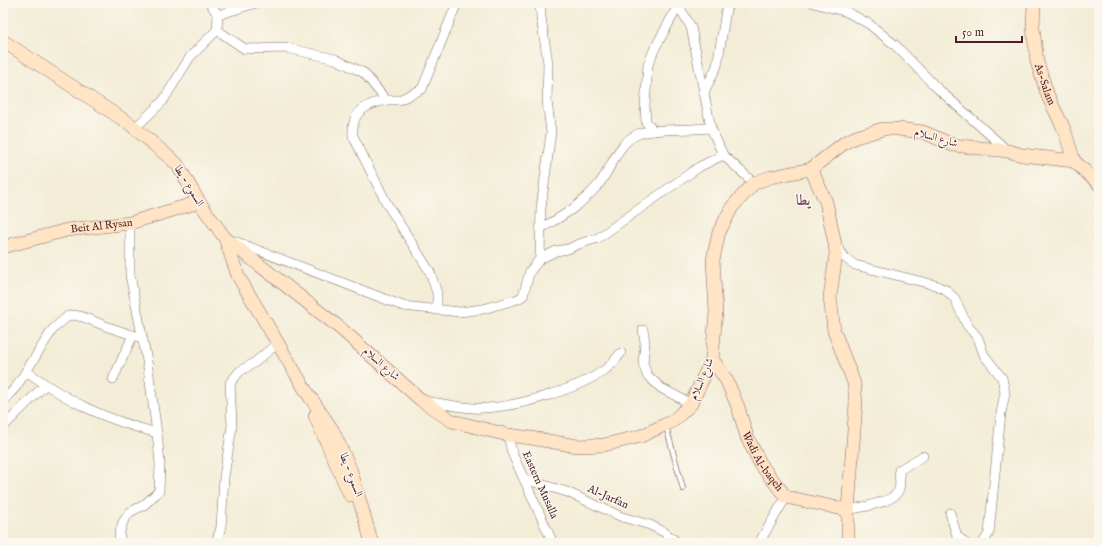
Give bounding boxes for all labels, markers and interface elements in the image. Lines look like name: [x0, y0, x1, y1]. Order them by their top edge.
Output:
scale bar: [956, 18, 1022, 44]
text: 50 m: [962, 25, 984, 40]
street label: As-Salam: [1031, 61, 1059, 108]
street label: شارع السلام: [912, 125, 959, 153]
street label: السموع - يطا: [169, 163, 207, 210]
district label: يطا: [796, 191, 811, 210]
street label: Beit Al Rysan: [70, 216, 133, 237]
street label: شارع السلام: [358, 344, 402, 385]
street label: شارع السلام: [687, 356, 719, 403]
street label: Wadi Al-baqeh: [739, 430, 786, 494]
street label: Eastern Musalla: [519, 449, 561, 521]
street label: السموع - يطا: [334, 451, 366, 500]
street label: Al-Jarfan: [585, 481, 631, 512]

